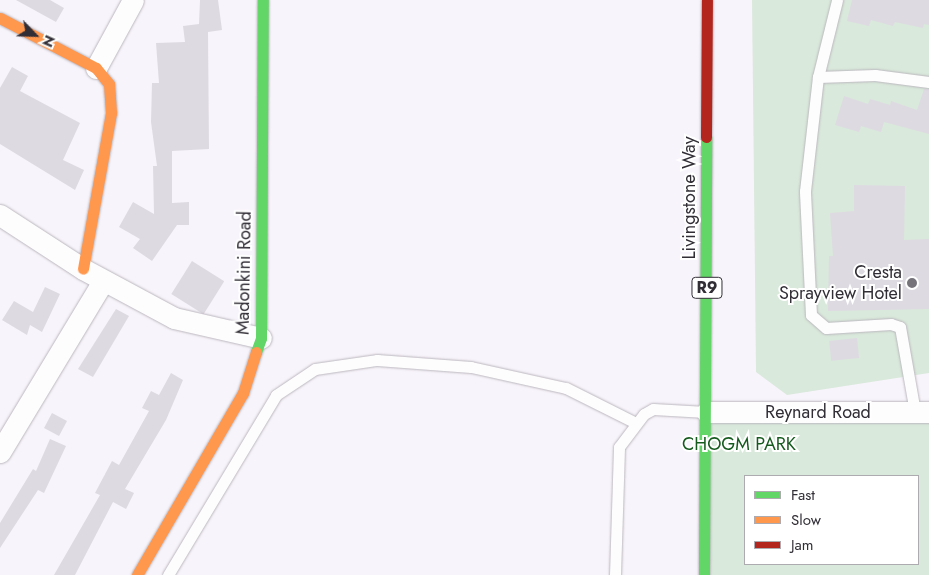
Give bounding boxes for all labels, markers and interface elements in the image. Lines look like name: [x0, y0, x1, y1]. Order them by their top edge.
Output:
north arrow: [10, 10, 60, 60]
text: N: [37, 32, 60, 50]
street label: Livingstone Way: [678, 136, 700, 260]
street label: Madonkini Road: [232, 211, 256, 335]
place label: Cresta Sprayview Hotel: [779, 262, 902, 304]
road number: R9: [691, 274, 723, 302]
marker: Cresta Sprayview Hotel: [906, 277, 918, 289]
street label: Reynard Road: [765, 401, 871, 423]
park label: CHOGM PARK: [682, 433, 796, 455]
legend: [744, 475, 919, 565]
text: Fast: [791, 484, 815, 506]
text: Slow: [791, 509, 821, 531]
text: Jam: [791, 534, 814, 556]

